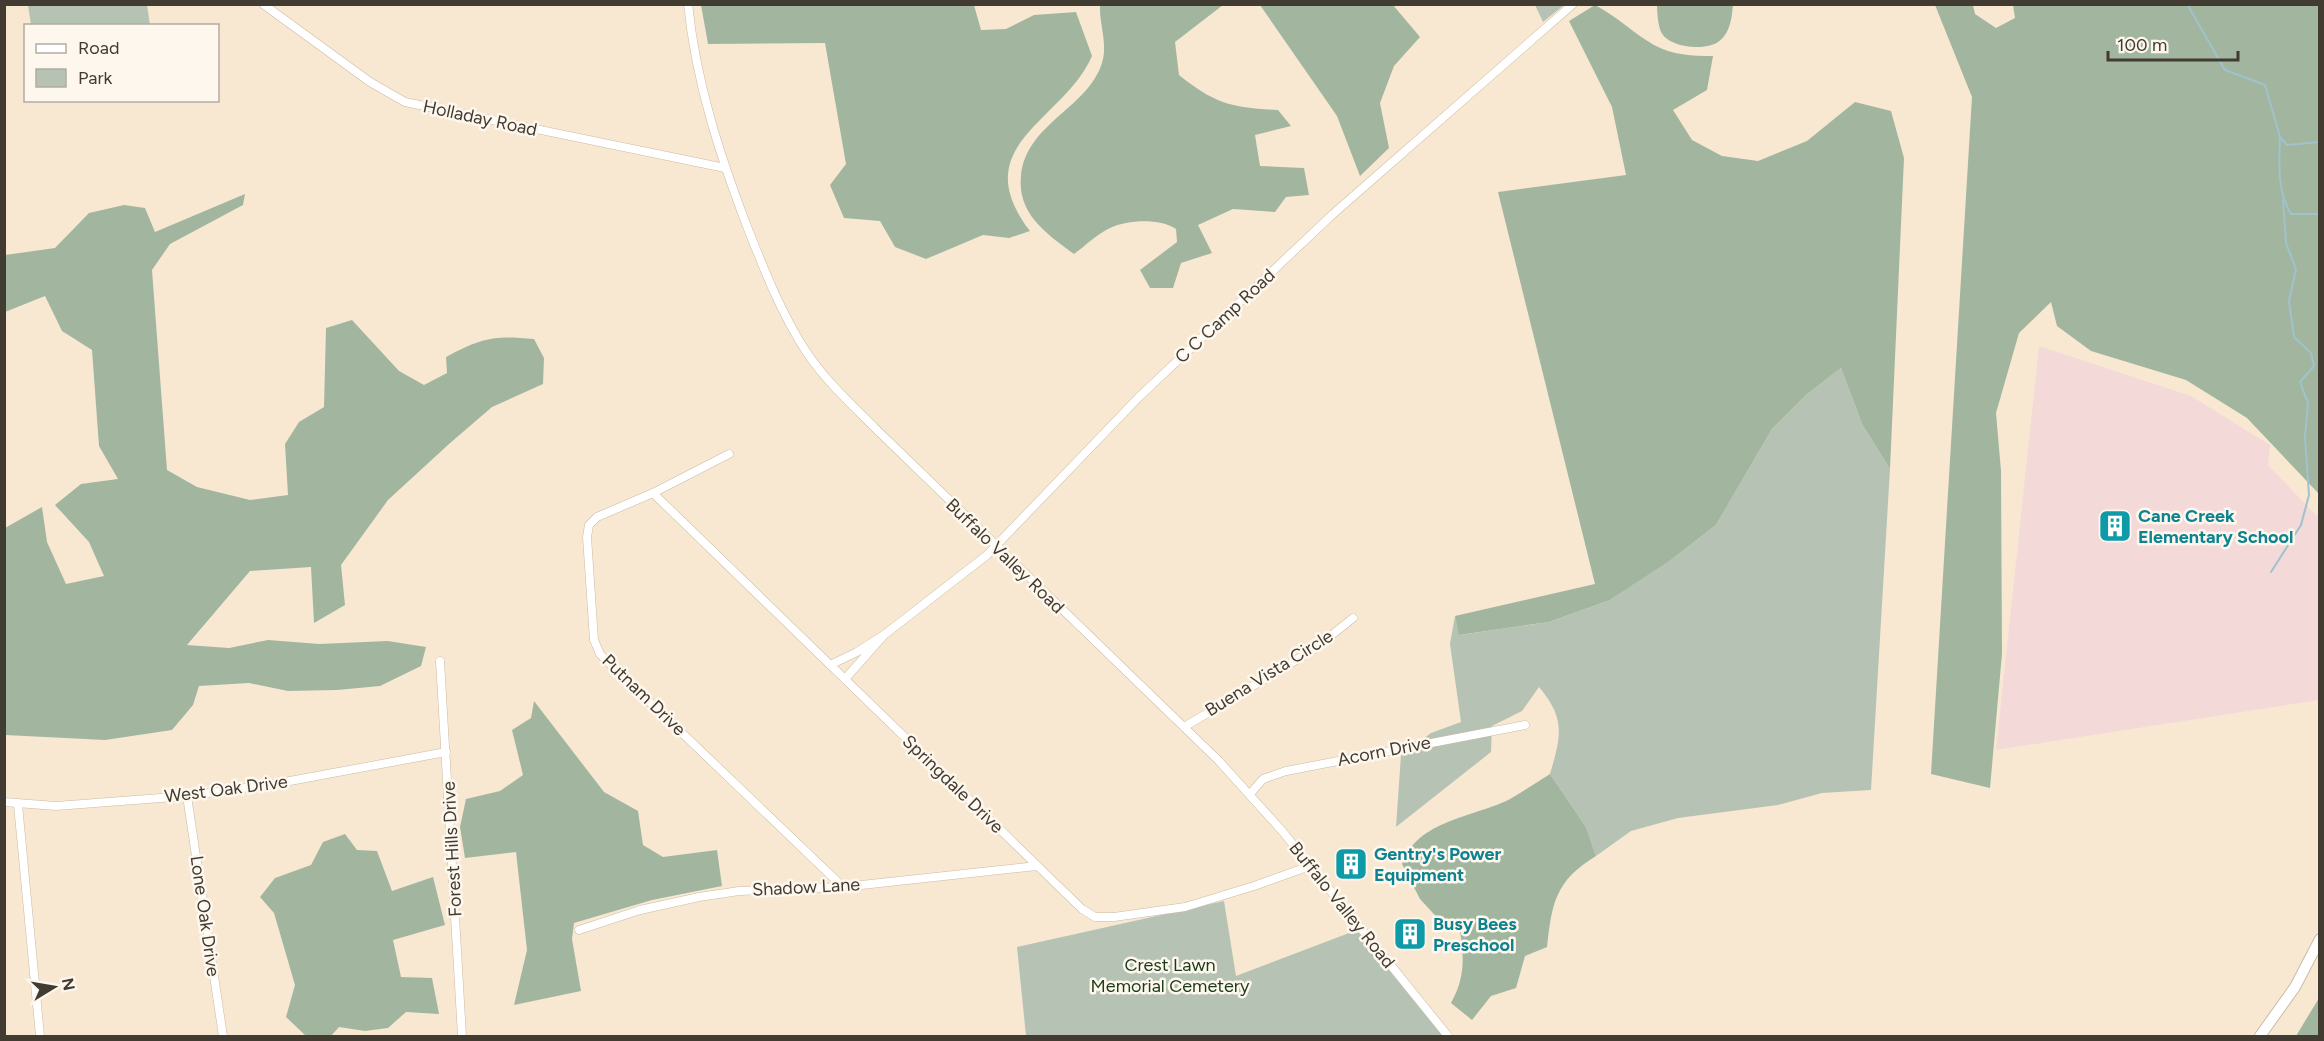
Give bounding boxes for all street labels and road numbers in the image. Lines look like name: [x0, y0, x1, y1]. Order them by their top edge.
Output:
street label: Holladay Road: [421, 95, 539, 141]
street label: C C Camp Road: [1170, 264, 1280, 368]
street label: Buffalo Valley Road: [941, 494, 1069, 618]
street label: Buena Vista Circle: [1201, 625, 1337, 721]
street label: Putnam Drive: [598, 650, 691, 740]
street label: Springdale Drive: [898, 730, 1008, 838]
street label: Acorn Drive: [1336, 731, 1433, 771]
street label: West Oak Drive: [163, 771, 289, 807]
street label: Forest Hills Drive: [437, 780, 467, 917]
street label: Buffalo Valley Road: [1284, 837, 1400, 973]
street label: Lone Oak Drive: [186, 854, 224, 978]
street label: Shadow Lane: [751, 873, 861, 901]

